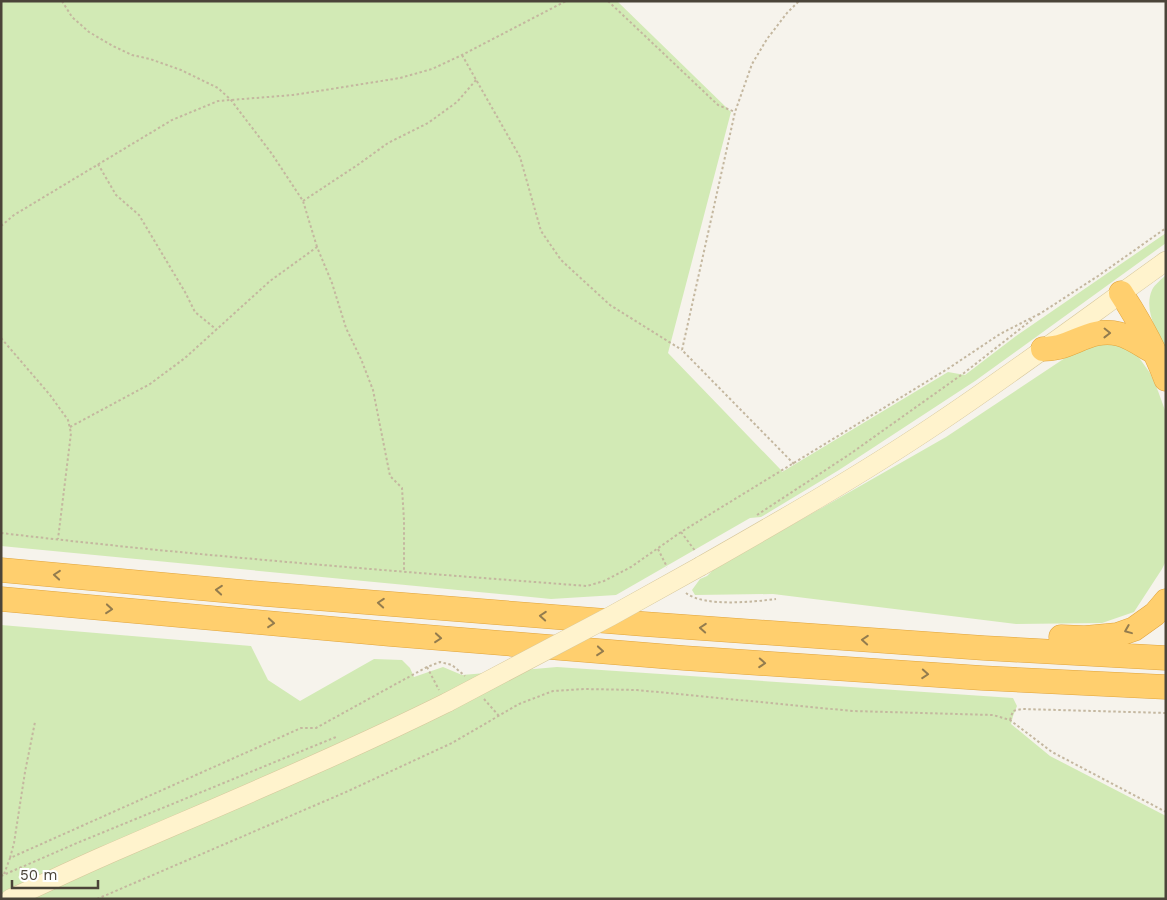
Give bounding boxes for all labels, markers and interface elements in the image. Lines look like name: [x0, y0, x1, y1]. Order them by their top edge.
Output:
one-way arrow: [1103, 328, 1111, 339]
one-way arrow: [53, 569, 61, 580]
one-way arrow: [215, 585, 223, 596]
one-way arrow: [377, 598, 385, 609]
one-way arrow: [105, 603, 113, 614]
one-way arrow: [539, 610, 547, 621]
one-way arrow: [267, 617, 275, 628]
one-way arrow: [699, 623, 707, 634]
one-way arrow: [1124, 624, 1133, 635]
one-way arrow: [435, 632, 443, 643]
one-way arrow: [861, 634, 869, 645]
one-way arrow: [597, 645, 605, 656]
one-way arrow: [759, 657, 767, 668]
one-way arrow: [921, 668, 929, 679]
scale bar: [12, 858, 99, 890]
text: 50 m: [20, 866, 57, 884]

